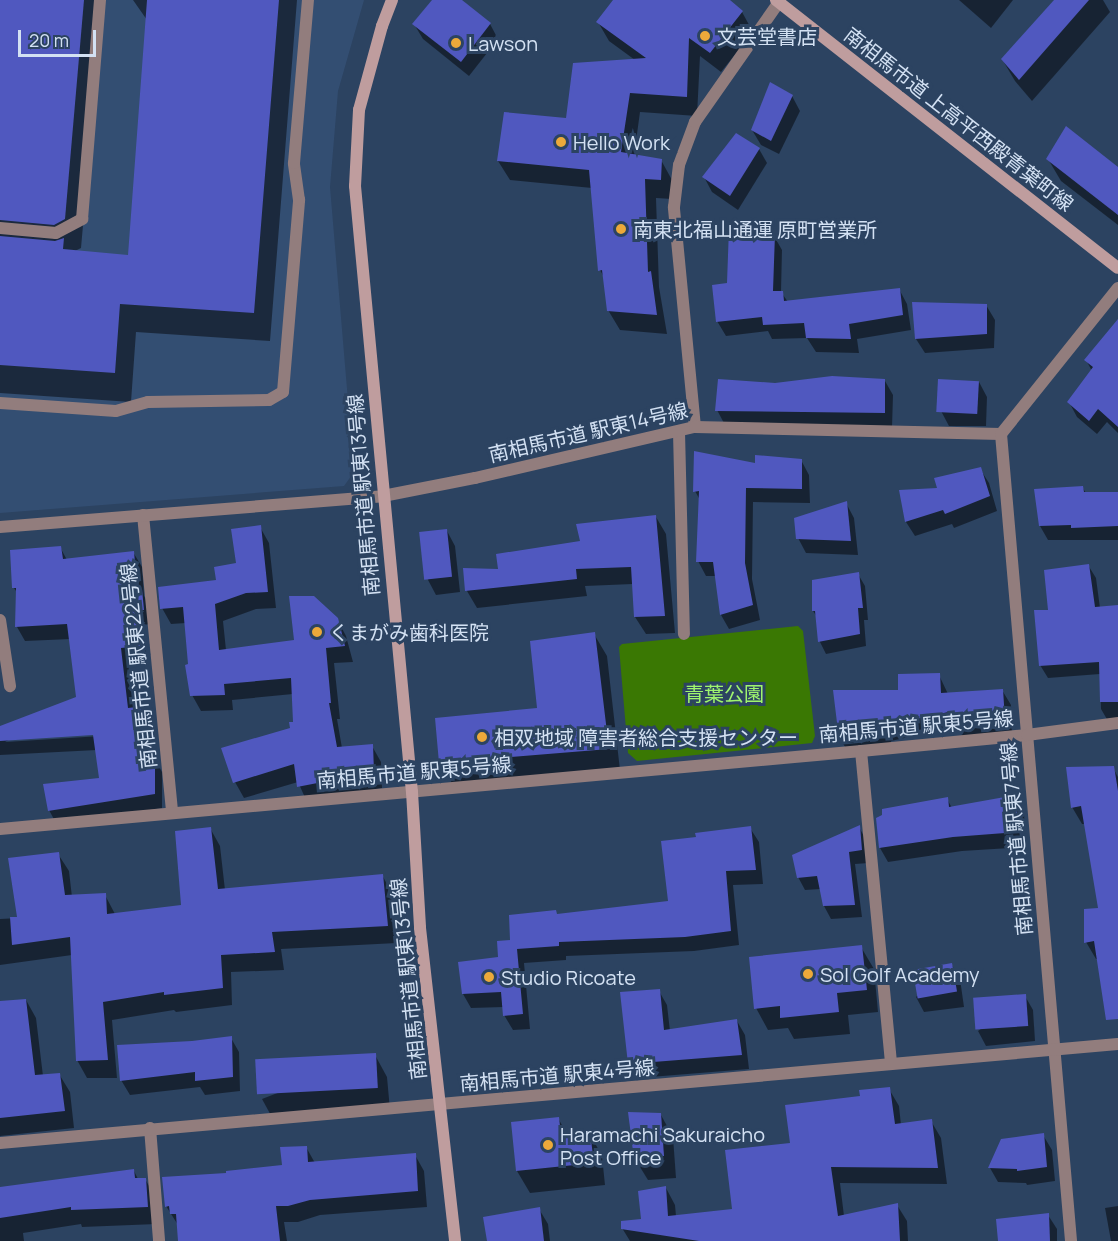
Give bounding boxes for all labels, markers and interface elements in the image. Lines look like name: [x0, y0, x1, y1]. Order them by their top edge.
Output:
scale bar: [21, 18, 99, 56]
street label: 南相馬市道 上高平西殿青葉町線: [840, 22, 1078, 216]
place label: 文芸堂書店: [717, 24, 817, 48]
text: 20 m: [29, 28, 69, 52]
marker: 文芸堂書店: [698, 29, 712, 43]
place label: Lawson: [468, 31, 538, 55]
marker: Lawson: [449, 36, 463, 50]
place label: Hello Work: [573, 130, 670, 154]
marker: Hello Work: [554, 135, 568, 149]
place label: 南東北福山通運 原町営業所: [633, 217, 877, 241]
marker: 南東北福山通運 原町営業所: [614, 222, 628, 236]
street label: 南相馬市道 駅東13号線: [342, 393, 384, 597]
street label: 南相馬市道 駅東14号線: [486, 397, 690, 467]
street label: 南相馬市道 駅東22号線: [115, 562, 161, 770]
place label: くまがみ歯科医院: [329, 620, 489, 644]
marker: くまがみ歯科医院: [310, 625, 324, 639]
park label: 青葉公園: [684, 681, 764, 705]
street label: 南相馬市道 駅東5号線: [818, 706, 1014, 746]
place label: 相双地域 障害者総合支援センター: [494, 725, 798, 749]
marker: 相双地域 障害者総合支援センター: [475, 730, 489, 744]
street label: 南相馬市道 駅東7号線: [996, 741, 1036, 937]
street label: 南相馬市道 駅東5号線: [316, 752, 512, 792]
street label: 南相馬市道 駅東13号線: [385, 877, 431, 1081]
place label: Sol Golf Academy: [820, 962, 980, 986]
place label: Studio Ricoate: [501, 965, 636, 989]
marker: Sol Golf Academy: [801, 967, 815, 981]
marker: Studio Ricoate: [482, 970, 496, 984]
street label: 南相馬市道 駅東4号線: [458, 1055, 656, 1095]
place label: Haramachi Sakuraicho Post Office: [560, 1122, 765, 1169]
marker: Haramachi Sakuraicho Post Office: [541, 1138, 555, 1152]

